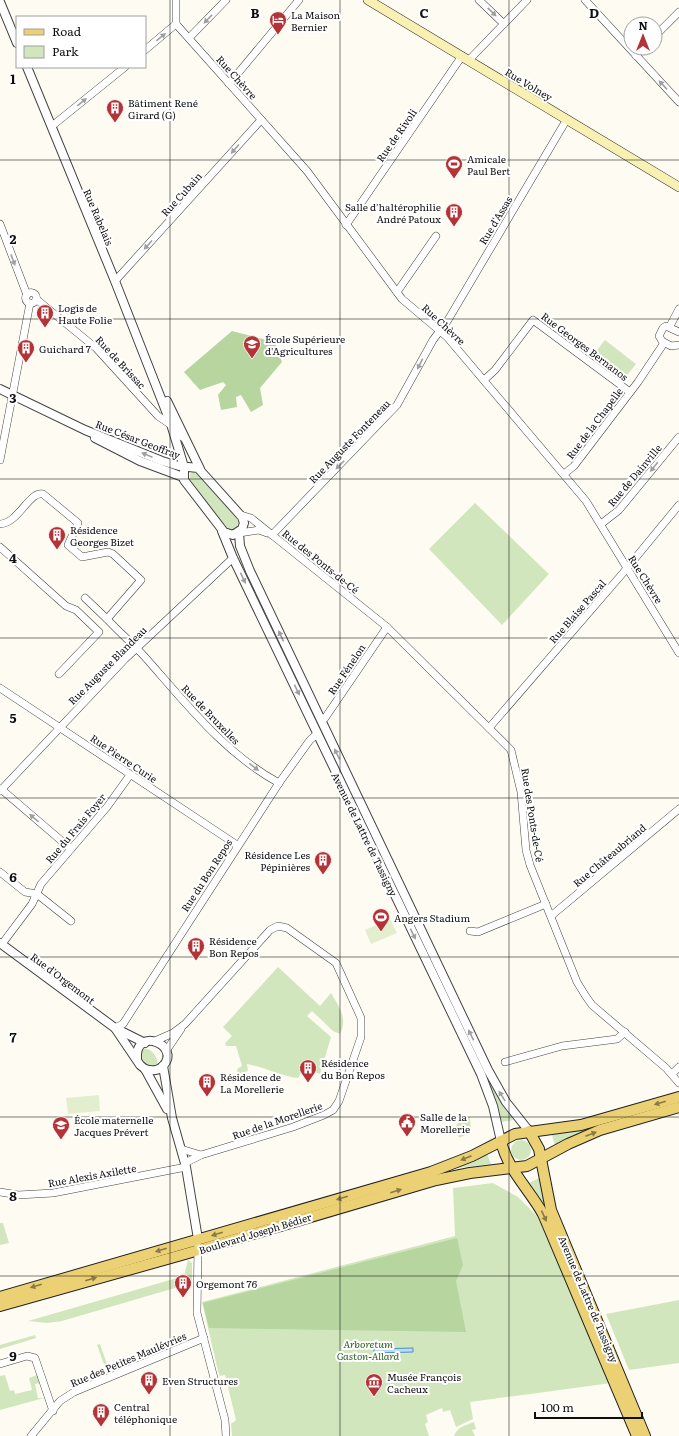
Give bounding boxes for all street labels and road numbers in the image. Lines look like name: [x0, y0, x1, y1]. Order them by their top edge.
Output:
street label: Rue Chèvre: [213, 52, 261, 102]
street label: Rue Volney: [502, 64, 556, 104]
street label: Rue de Rivoli: [372, 105, 420, 165]
street label: Rue Cubain: [157, 168, 205, 219]
street label: Rue Rabelais: [80, 186, 118, 248]
street label: Rue d'Assas: [475, 193, 516, 247]
street label: Rue Chèvre: [419, 300, 469, 348]
street label: Rue Georges Bernanos: [538, 308, 632, 384]
street label: Rue de Brissac: [92, 332, 150, 392]
street label: Rue de la Chapelle: [562, 384, 626, 462]
street label: Rue Auguste Fonteneau: [305, 395, 394, 486]
street label: Rue César Geoffray: [93, 416, 183, 462]
street label: Rue de Dainville: [603, 441, 665, 509]
street label: Rue des Ponts-de-Cé: [279, 525, 363, 597]
street label: Rue Chèvre: [625, 552, 667, 606]
street label: Rue Blaise Pascal: [545, 575, 609, 646]
street label: Rue Auguste Blandeau: [64, 622, 150, 708]
street label: Rue Fénelon: [323, 640, 369, 697]
street label: Rue de Bruxelles: [179, 681, 244, 748]
street label: Rue Pierre Curie: [88, 730, 160, 786]
street label: Rue des Ponts-de-Cé: [518, 767, 548, 863]
street label: Avenue de Lattre de Tassigny: [328, 769, 402, 899]
street label: Rue du Frais Foyer: [41, 790, 109, 866]
street label: Rue Châteaubriand: [569, 820, 649, 890]
street label: Rue du Bon Repos: [177, 835, 235, 914]
street label: Rue d'Orgemont: [28, 949, 98, 1007]
street label: Rue de la Morellerie: [230, 1098, 324, 1142]
street label: Rue Alexis Axilette: [47, 1160, 137, 1190]
street label: Boulevard Joseph Bédier: [197, 1209, 313, 1257]
street label: Avenue de Lattre de Tassigny: [555, 1233, 623, 1365]
street label: Rue des Petites Maulévries: [68, 1328, 189, 1390]

